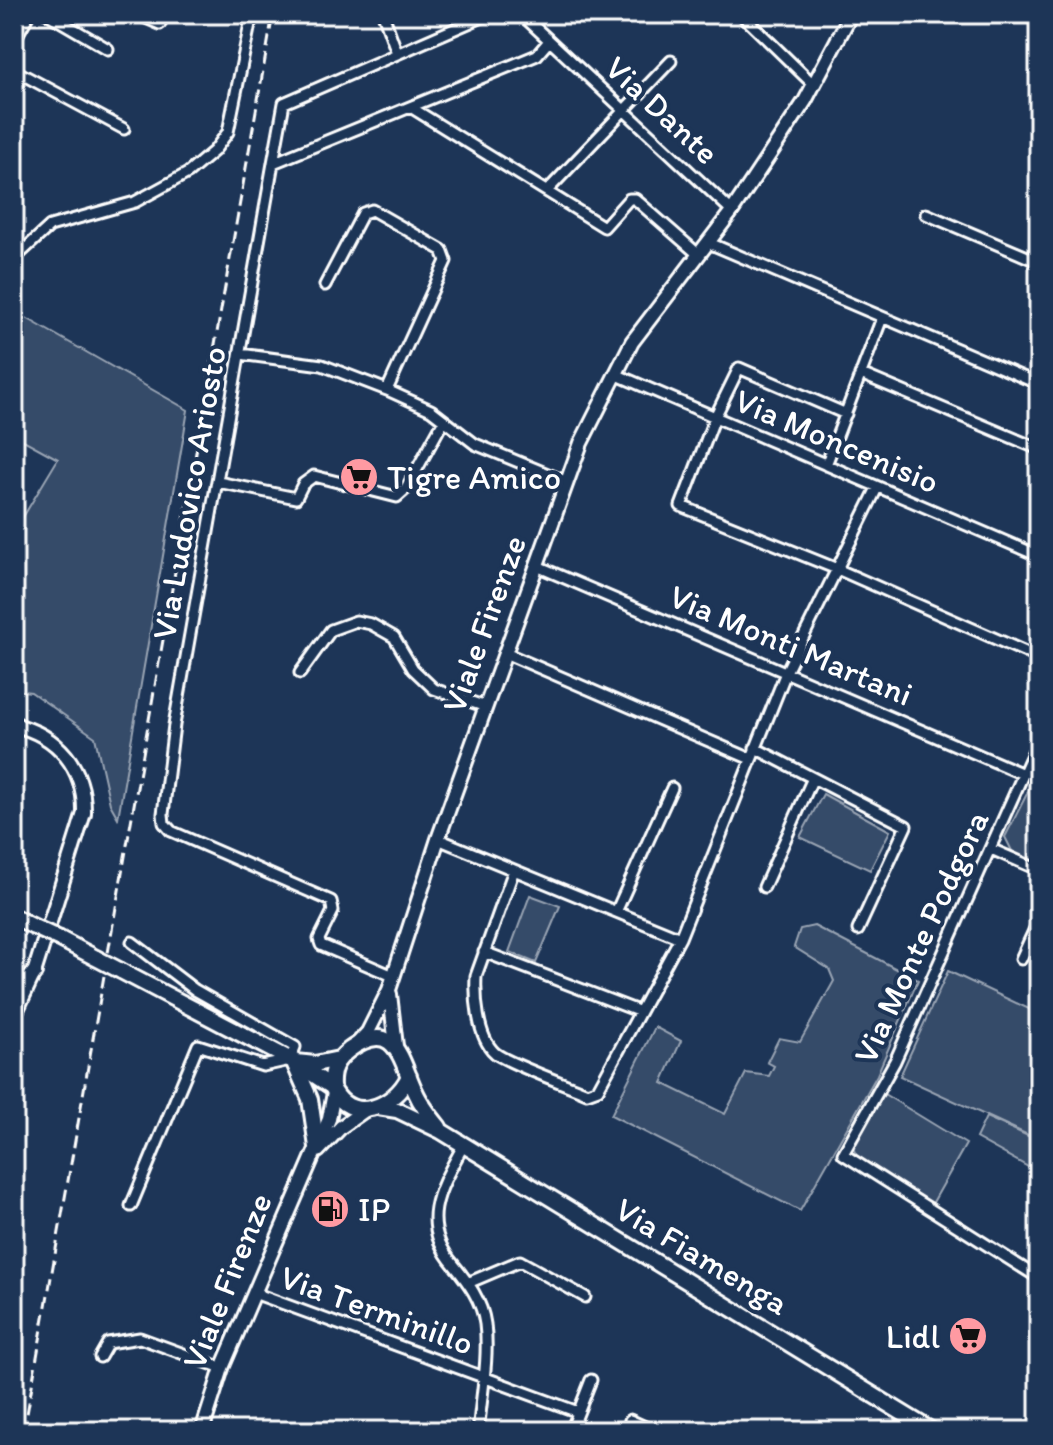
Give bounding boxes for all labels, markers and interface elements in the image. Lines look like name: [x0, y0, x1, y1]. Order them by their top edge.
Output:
street label: Via Dante: [597, 47, 727, 173]
street label: Via Ludovico Ariosto: [143, 343, 235, 643]
street label: Via Moncenisio: [729, 380, 945, 502]
supermarket icon: Tigre Amico: [338, 456, 380, 498]
place label: Tigre Amico: [387, 457, 561, 498]
street label: Viale Firenze: [433, 530, 535, 718]
street label: Via Monti Martani: [663, 575, 919, 715]
street label: Via Monte Podgora: [844, 804, 998, 1070]
street label: Viale Firenze: [173, 1187, 281, 1375]
fuel station icon: IP: [309, 1188, 351, 1230]
street label: Via Fiamenga: [608, 1188, 796, 1324]
place label: IP: [358, 1189, 390, 1230]
street label: Via Terminillo: [275, 1256, 479, 1364]
supermarket icon: Lidl: [947, 1315, 989, 1357]
place label: Lidl: [886, 1316, 940, 1357]

